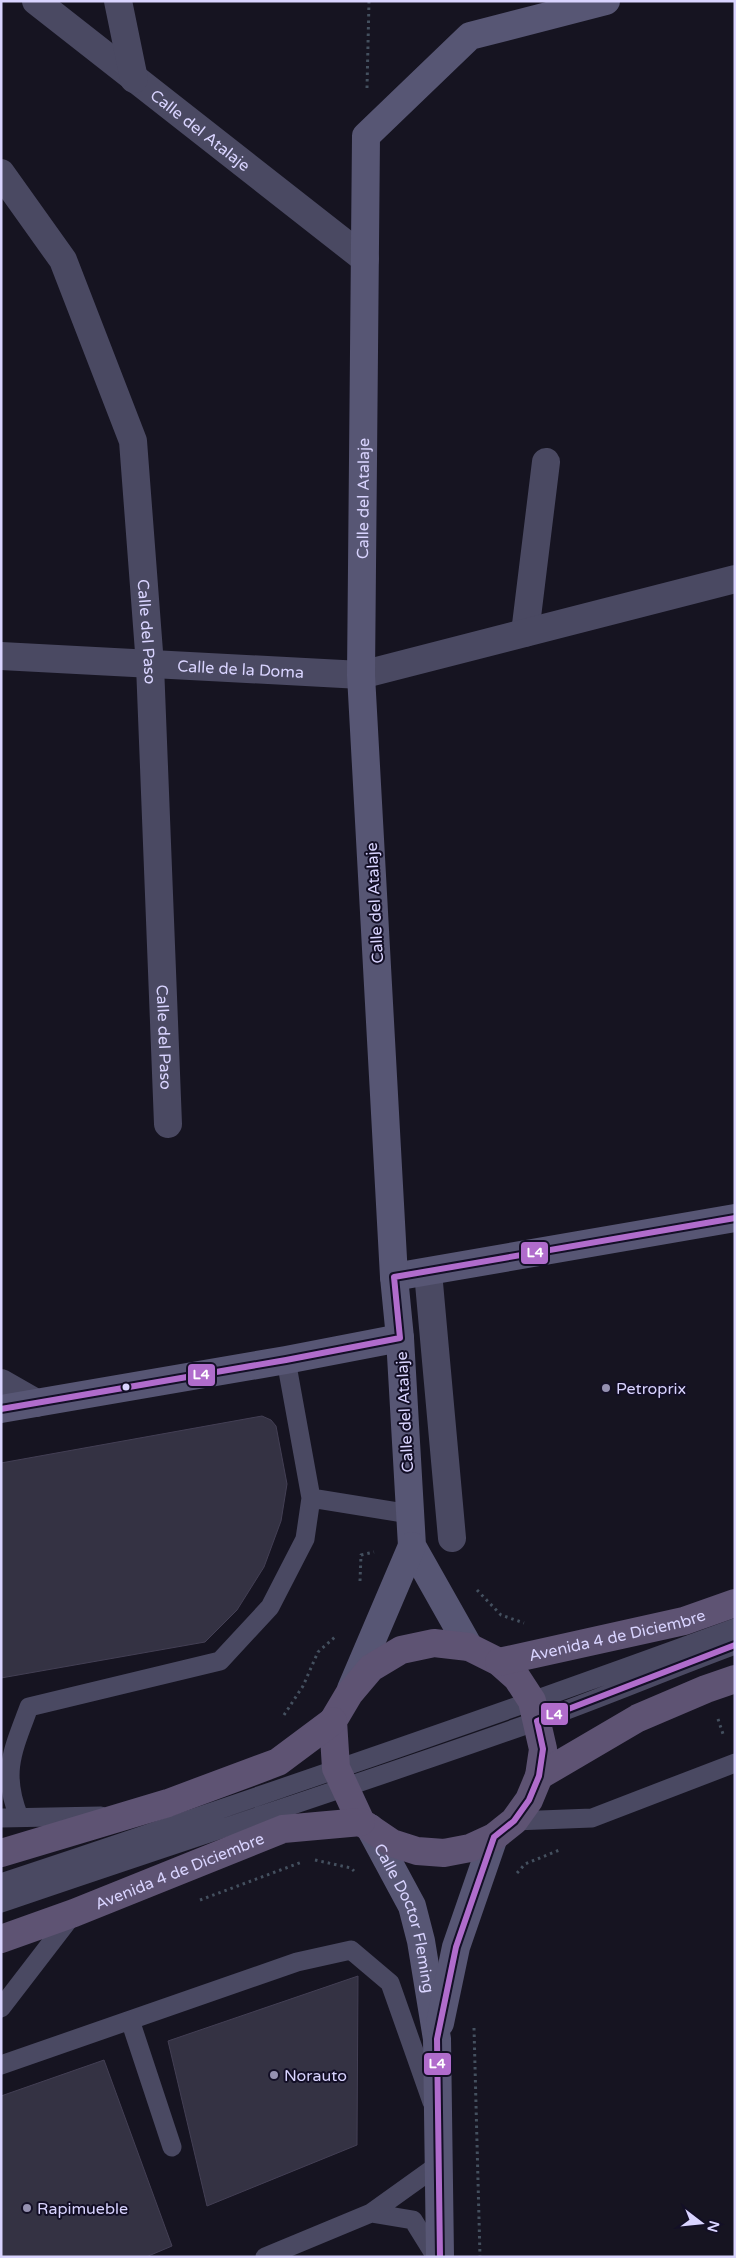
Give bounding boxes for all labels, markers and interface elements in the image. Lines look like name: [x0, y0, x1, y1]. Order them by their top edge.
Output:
street label: Calle del Atalaje: [146, 85, 254, 176]
street label: Calle del Atalaje: [353, 438, 374, 559]
street label: Calle del Paso: [133, 578, 160, 685]
street label: Calle de la Doma: [177, 656, 305, 683]
street label: Calle del Atalaje: [362, 842, 388, 964]
street label: Calle del Paso: [152, 984, 176, 1090]
line badge: L4: [520, 1241, 549, 1265]
text: L4: [527, 1244, 544, 1261]
street label: Calle del Atalaje: [392, 1351, 418, 1473]
line badge: L4: [187, 1363, 216, 1387]
text: L4: [193, 1366, 210, 1383]
place label: Petroprix: [616, 1379, 686, 1399]
unlabelled marker: [121, 1382, 131, 1392]
marker: Petroprix: [600, 1382, 612, 1394]
street label: Avenida 4 de Diciembre: [527, 1605, 708, 1666]
line badge: L4: [540, 1702, 569, 1726]
text: L4: [546, 1706, 563, 1723]
street label: Avenida 4 de Diciembre: [92, 1829, 267, 1915]
street label: Calle Doctor Fleming: [369, 1840, 438, 1995]
line badge: L4: [423, 2052, 452, 2076]
text: L4: [429, 2055, 446, 2072]
place label: Norauto: [284, 2066, 347, 2086]
marker: Norauto: [268, 2069, 280, 2081]
north arrow: [676, 2198, 726, 2248]
place label: Rapimueble: [37, 2199, 128, 2219]
marker: Rapimueble: [21, 2202, 33, 2214]
text: N: [703, 2219, 723, 2234]

